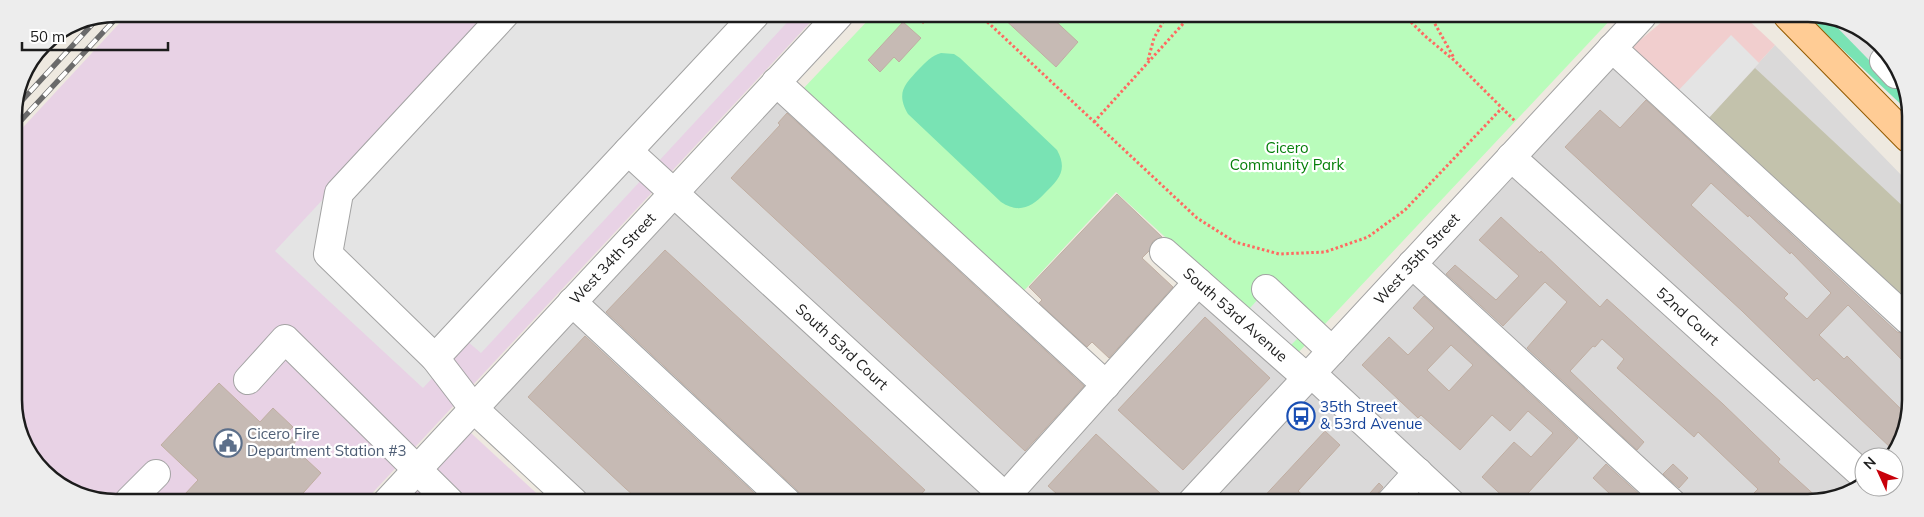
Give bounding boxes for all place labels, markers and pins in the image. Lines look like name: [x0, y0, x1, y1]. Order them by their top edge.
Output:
place label: 35th Street & 53rd Avenue: [1320, 397, 1423, 433]
bus stop icon: 35th Street & 53rd Avenue: [1286, 401, 1316, 431]
place label: Cicero Fire Department Station #3: [247, 424, 406, 460]
public building icon: Cicero Fire Department Station #3: [213, 428, 243, 458]

